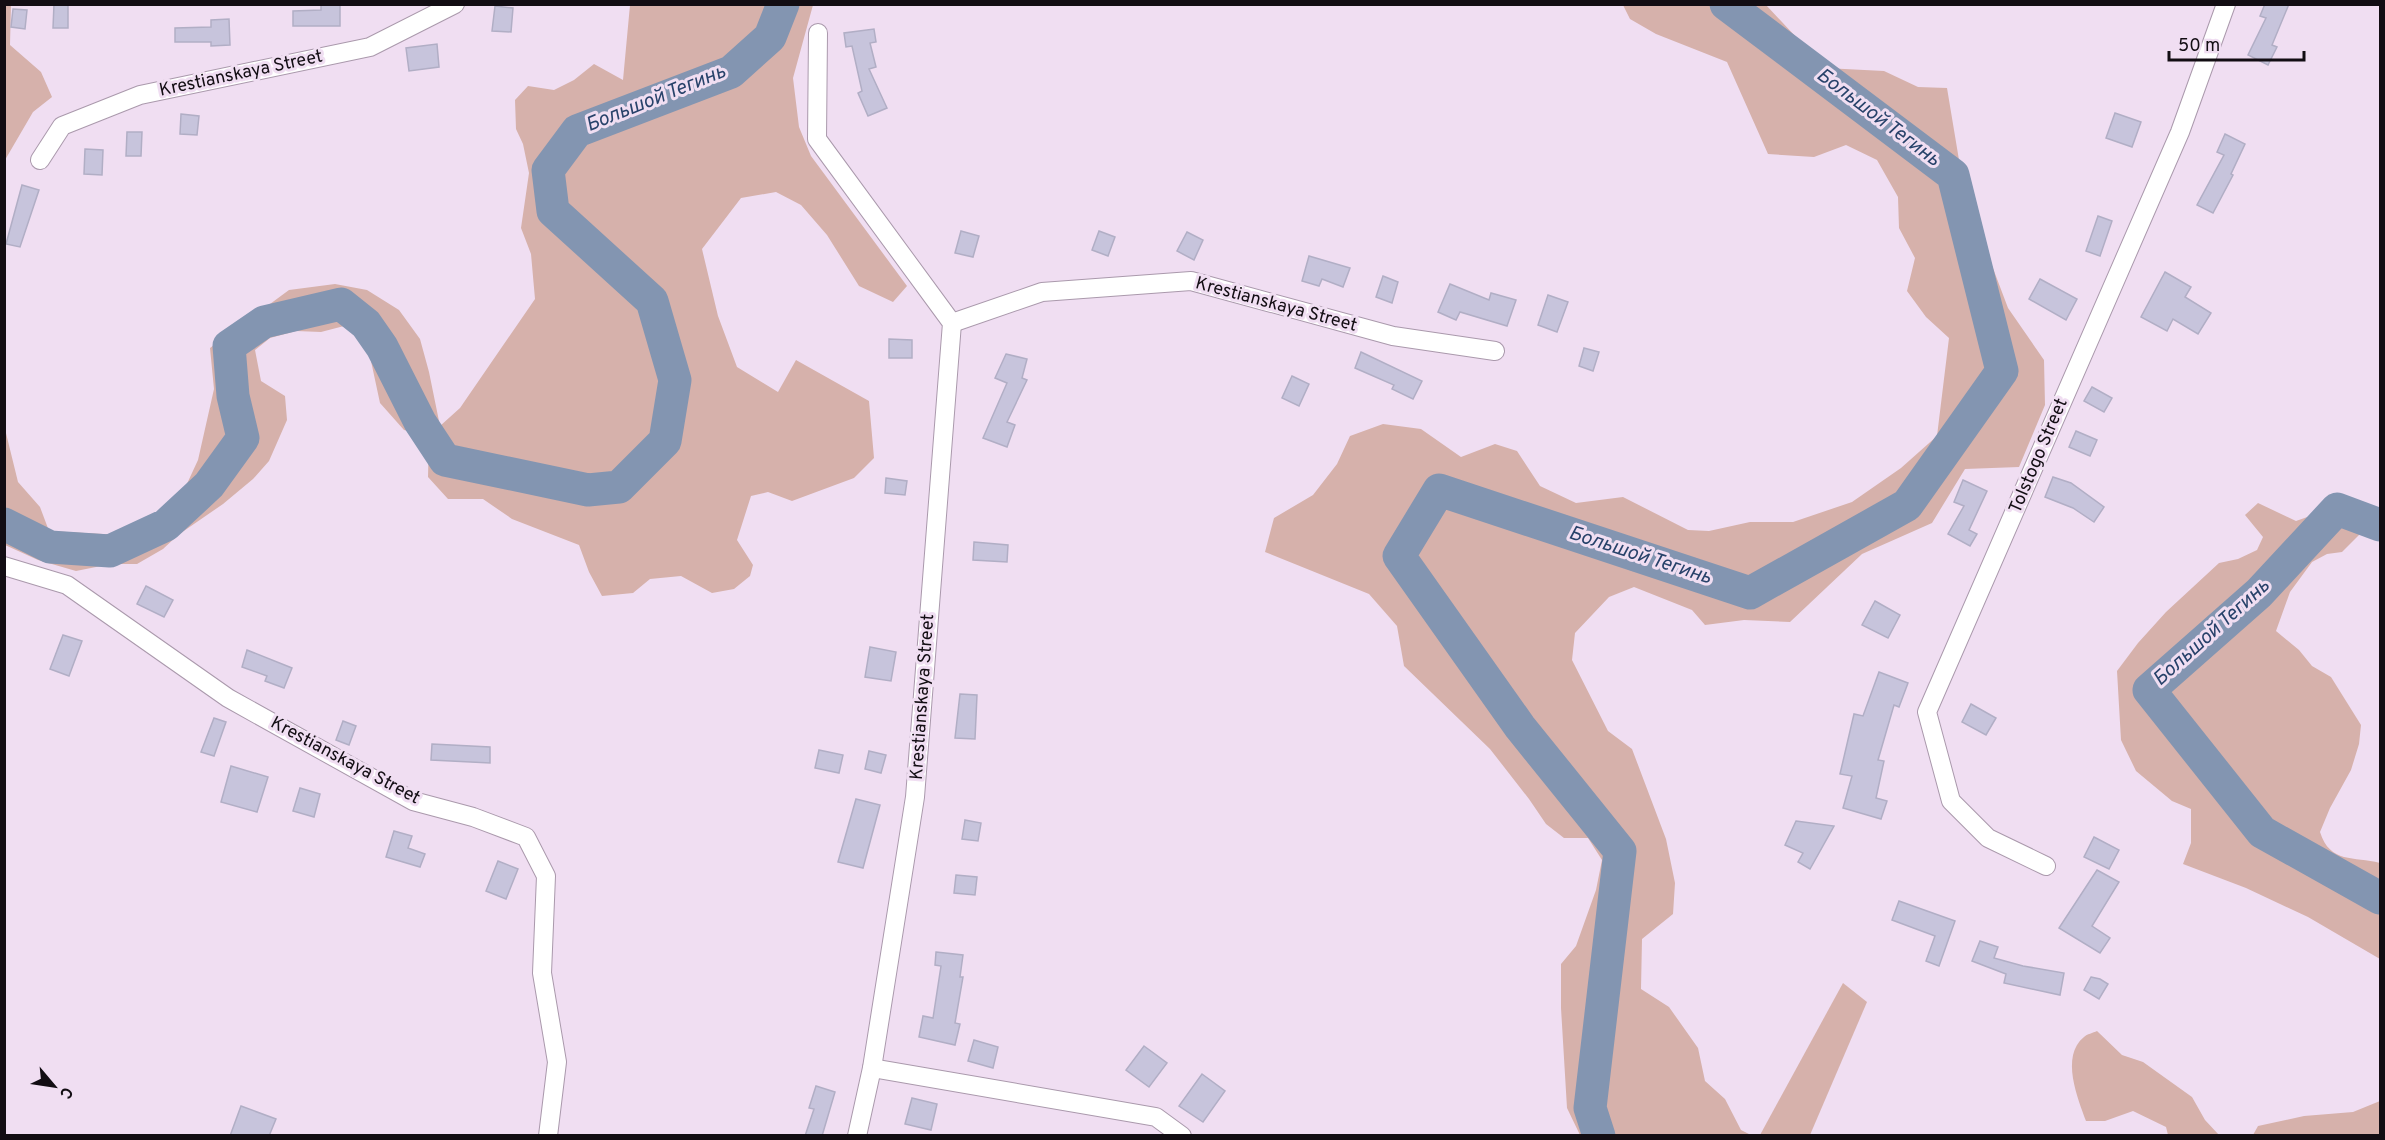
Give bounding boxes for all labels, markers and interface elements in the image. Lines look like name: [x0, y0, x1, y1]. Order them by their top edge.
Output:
scale bar: [2169, 24, 2304, 62]
text: 50 m: [2178, 35, 2220, 58]
street label: Krestianskaya Street: [157, 45, 325, 103]
water label: Большой Тегинь: [582, 59, 730, 139]
water label: Большой Тегинь: [1811, 63, 1945, 173]
street label: Krestianskaya Street: [1193, 272, 1359, 338]
street label: Tolstogo Street: [2004, 395, 2074, 517]
water label: Большой Тегинь: [1565, 521, 1715, 591]
water label: Большой Тегинь: [2148, 574, 2276, 692]
street label: Krestianskaya Street: [906, 613, 940, 781]
street label: Krestianskaya Street: [266, 712, 424, 810]
north arrow: [24, 1056, 84, 1116]
text: С: [54, 1083, 77, 1102]

